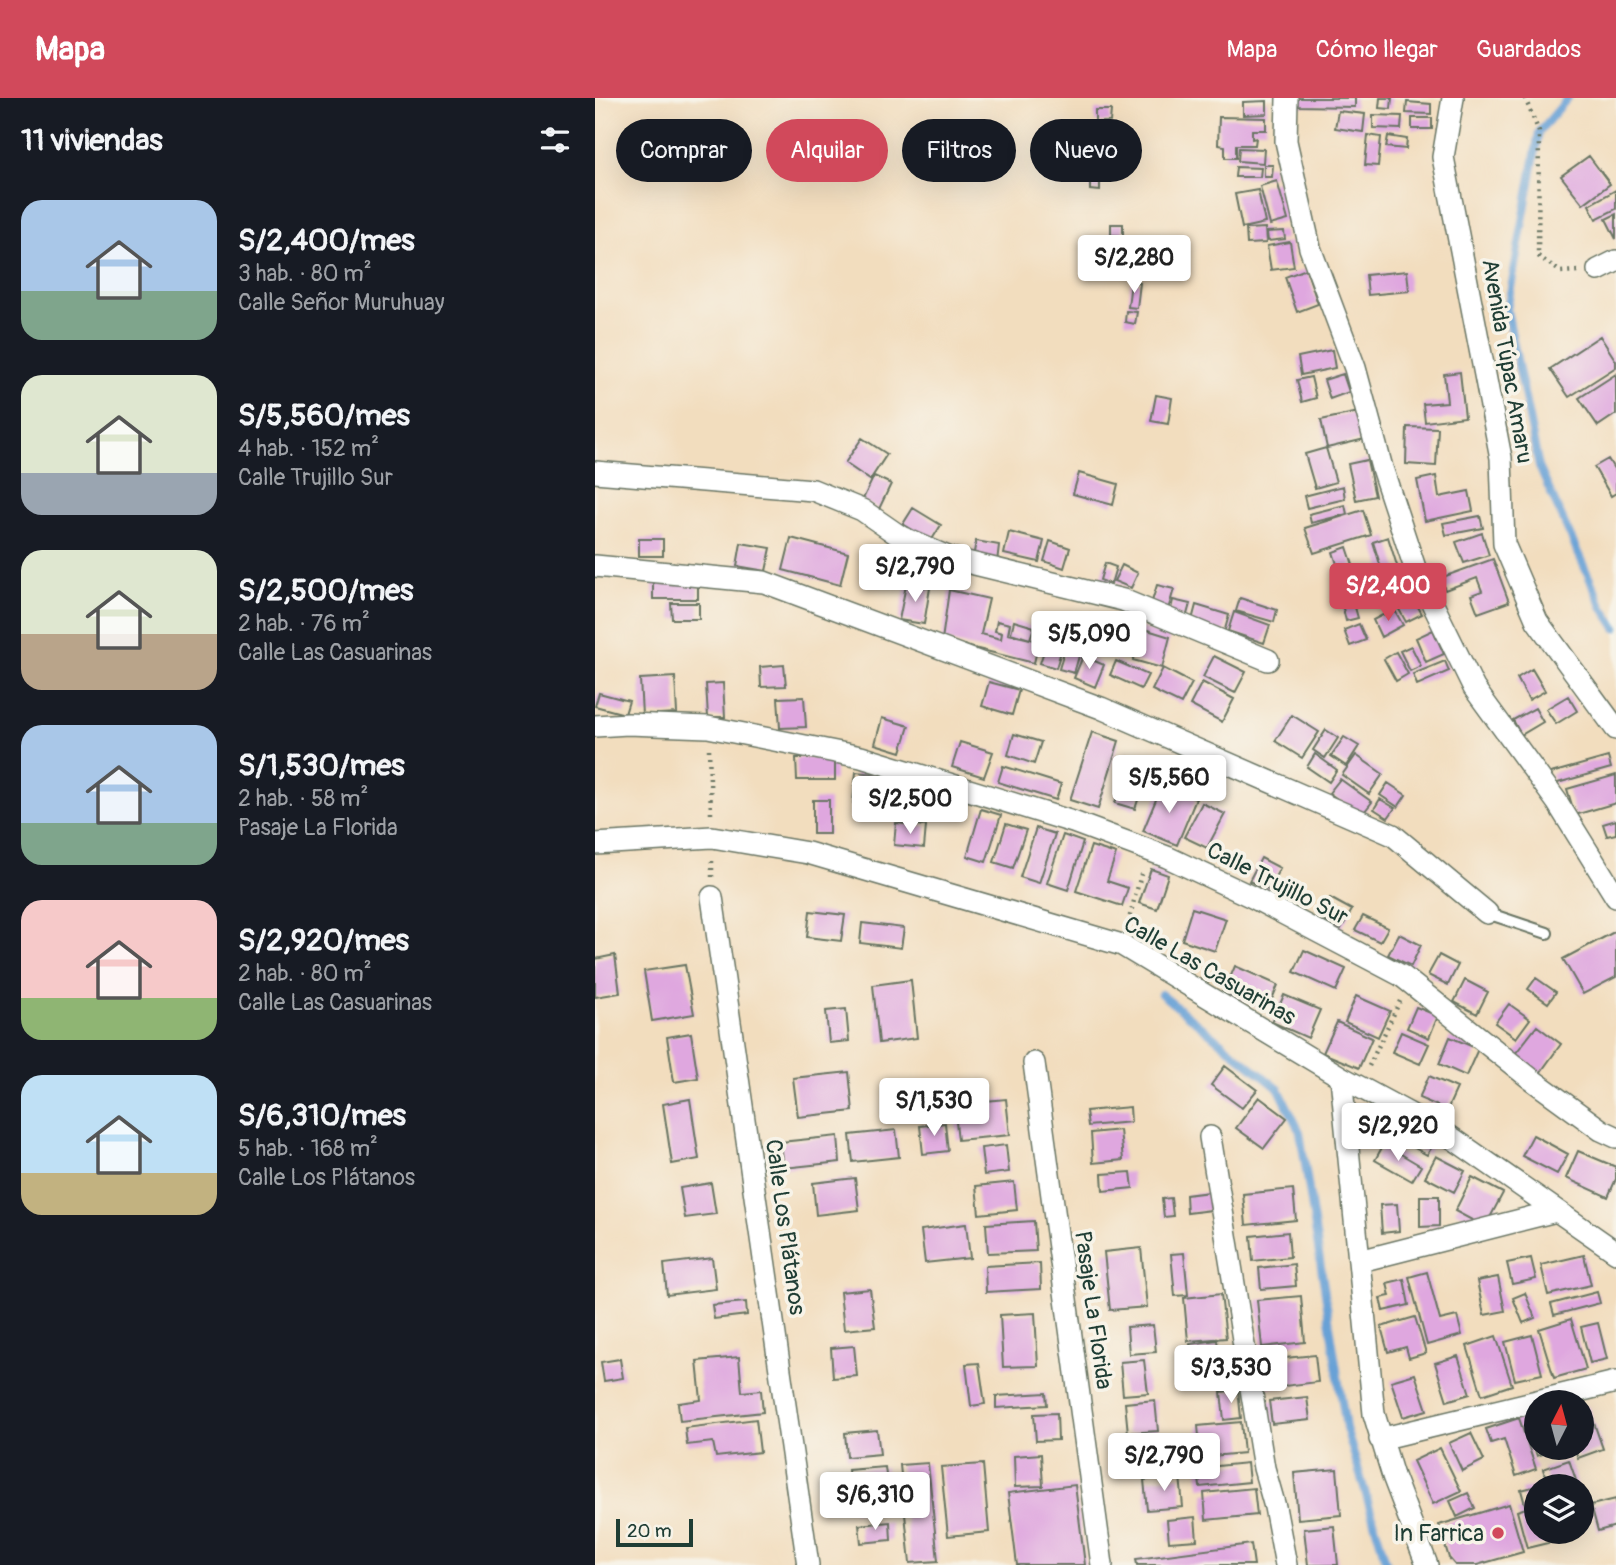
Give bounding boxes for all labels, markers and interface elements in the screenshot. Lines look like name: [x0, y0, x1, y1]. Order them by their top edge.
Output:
text: Mapa: [35, 29, 105, 70]
text: Mapa: [1227, 35, 1278, 64]
text: Cómo llegar: [1316, 35, 1438, 64]
text: Guardados: [1476, 35, 1581, 64]
chip: Comprar: [616, 119, 752, 182]
chip: Alquilar: [766, 119, 888, 182]
chip: Filtros: [902, 119, 1016, 182]
chip: Nuevo: [1030, 119, 1142, 182]
icon: filters: [536, 121, 574, 159]
text: 11 viviendas: [21, 122, 163, 159]
text: S/2,400/mes: [238, 222, 415, 259]
icon: home: [77, 228, 161, 312]
pin: S/2,280: [1069, 236, 1199, 295]
text: S/2,280: [1094, 243, 1174, 272]
street label: Avenida Túpac Amaru: [1475, 257, 1540, 466]
text: 3 hab. · 80 m²: [238, 259, 372, 288]
text: Calle Señor Muruhuay: [238, 288, 445, 317]
text: S/5,560/mes: [238, 397, 410, 434]
icon: home: [77, 403, 161, 487]
text: 4 hab. · 152 m²: [238, 434, 379, 463]
text: Calle Trujillo Sur: [238, 463, 393, 492]
pin: S/2,790: [850, 545, 980, 604]
text: S/2,790: [875, 552, 955, 581]
pin: S/2,400: [1323, 564, 1453, 623]
text: S/2,400: [1345, 571, 1431, 600]
text: S/2,500/mes: [238, 572, 414, 609]
icon: home: [77, 578, 161, 662]
text: 2 hab. · 76 m²: [238, 609, 370, 638]
pin: S/5,090: [1024, 612, 1154, 671]
text: S/5,090: [1047, 619, 1131, 648]
text: Calle Las Casuarinas: [238, 638, 432, 667]
text: S/1,530/mes: [238, 747, 405, 784]
icon: home: [77, 753, 161, 837]
pin: S/5,560: [1104, 756, 1234, 815]
text: S/5,560: [1128, 763, 1210, 792]
pin: S/2,500: [845, 776, 975, 836]
text: 2 hab. · 58 m²: [238, 784, 368, 813]
text: S/2,500: [868, 784, 952, 813]
text: Pasaje La Florida: [238, 813, 398, 842]
street label: Calle Trujillo Sur: [1202, 835, 1353, 932]
street label: Calle Las Casuarinas: [1118, 909, 1301, 1032]
text: S/2,920/mes: [238, 922, 409, 959]
icon: home: [77, 928, 161, 1012]
text: 2 hab. · 80 m²: [238, 959, 372, 988]
text: Calle Las Casuarinas: [238, 988, 432, 1017]
pin: S/1,530: [869, 1079, 999, 1138]
text: S/1,530: [895, 1086, 973, 1115]
text: S/6,310/mes: [238, 1097, 406, 1134]
icon: home: [77, 1103, 161, 1187]
pin: S/2,920: [1333, 1104, 1463, 1163]
text: S/2,920: [1358, 1111, 1438, 1140]
text: 5 hab. · 168 m²: [238, 1134, 378, 1163]
street label: Calle Los Plátanos: [759, 1137, 812, 1317]
text: Calle Los Plátanos: [238, 1163, 415, 1192]
street label: Pasaje La Florida: [1068, 1229, 1119, 1391]
pin: S/3,530: [1166, 1346, 1296, 1405]
text: S/3,530: [1190, 1353, 1272, 1382]
north arrow: [1524, 1390, 1594, 1460]
map controls: [1524, 1390, 1594, 1544]
pin: S/2,790: [1099, 1434, 1229, 1493]
text: S/2,790: [1124, 1441, 1204, 1470]
pin: S/6,310: [810, 1472, 940, 1532]
button: layers: [1524, 1474, 1594, 1544]
text: S/6,310: [836, 1480, 914, 1509]
scale bar: [616, 1516, 693, 1548]
text: 20 m: [627, 1519, 672, 1543]
place label: In Farrica: [1393, 1519, 1484, 1548]
marker: In Farrica: [1490, 1525, 1506, 1541]

